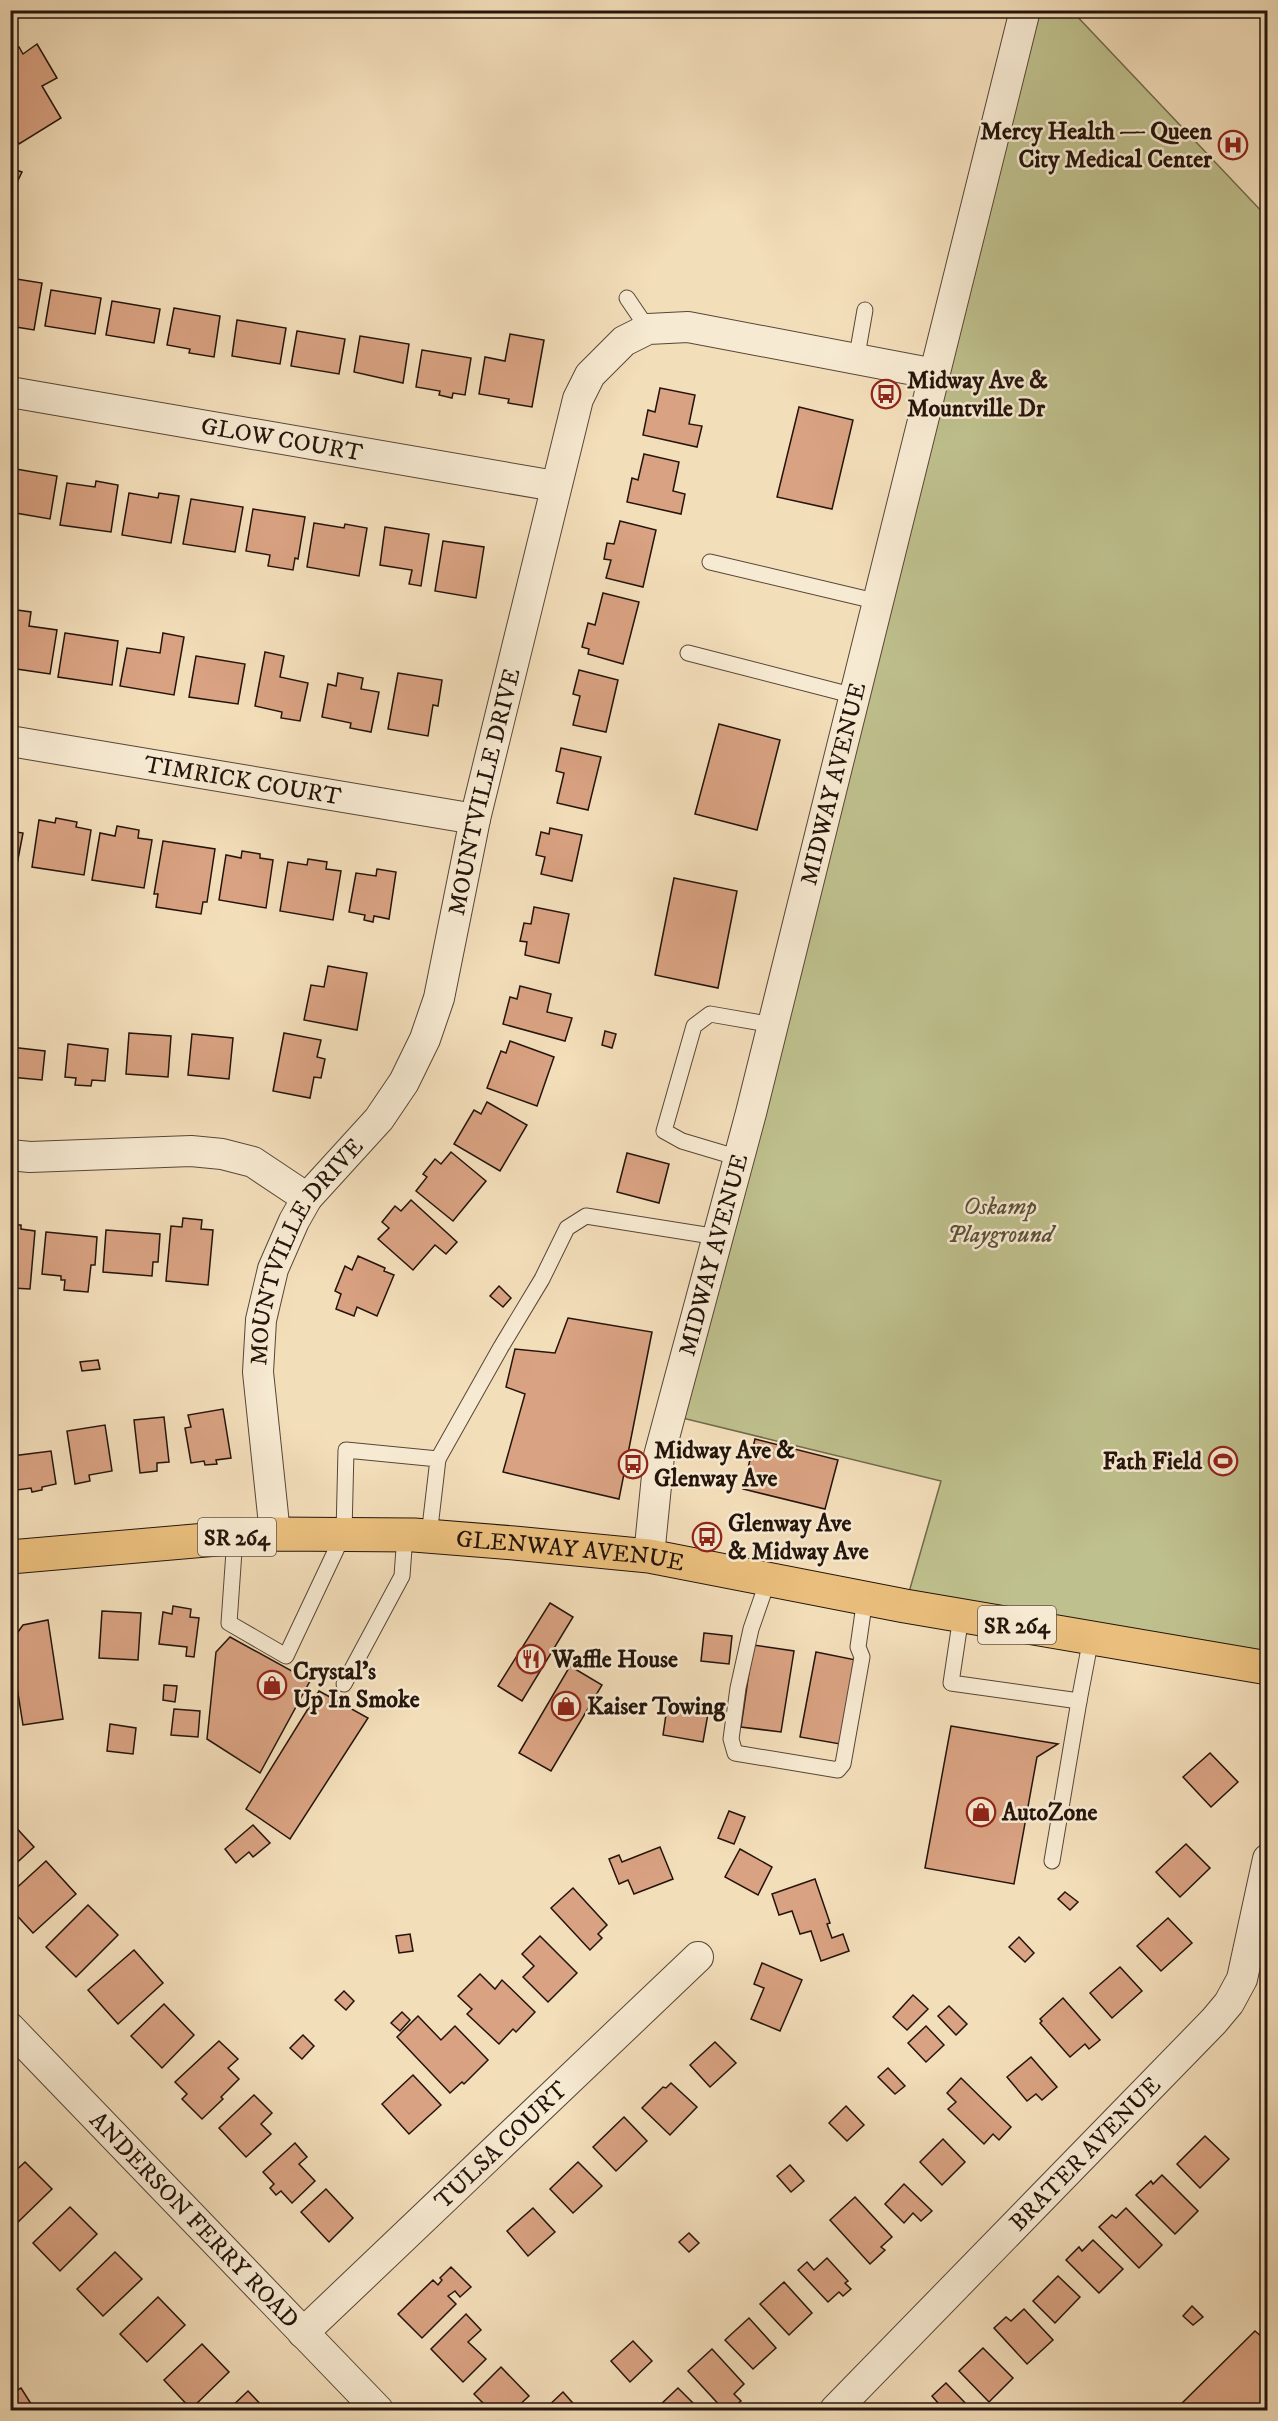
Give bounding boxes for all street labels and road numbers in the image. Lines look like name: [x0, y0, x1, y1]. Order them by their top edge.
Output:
street label: GLOW COURT: [199, 411, 365, 469]
street label: MOUNTVILLE DRIVE: [442, 665, 527, 918]
street label: MIDWAY AVENUE: [794, 679, 873, 888]
street label: TIMRICK COURT: [142, 750, 343, 812]
street label: MOUNTVILLE DRIVE: [244, 1132, 370, 1366]
street label: MIDWAY AVENUE: [673, 1151, 755, 1359]
road number: SR 264: [198, 1518, 276, 1556]
street label: GLENWAY AVENUE: [455, 1524, 687, 1579]
road number: SR 264: [978, 1606, 1056, 1644]
street label: BRATER AVENUE: [1004, 2071, 1167, 2238]
street label: TULSA COURT: [429, 2075, 574, 2216]
street label: ANDERSON FERRY ROAD: [83, 2106, 305, 2335]

